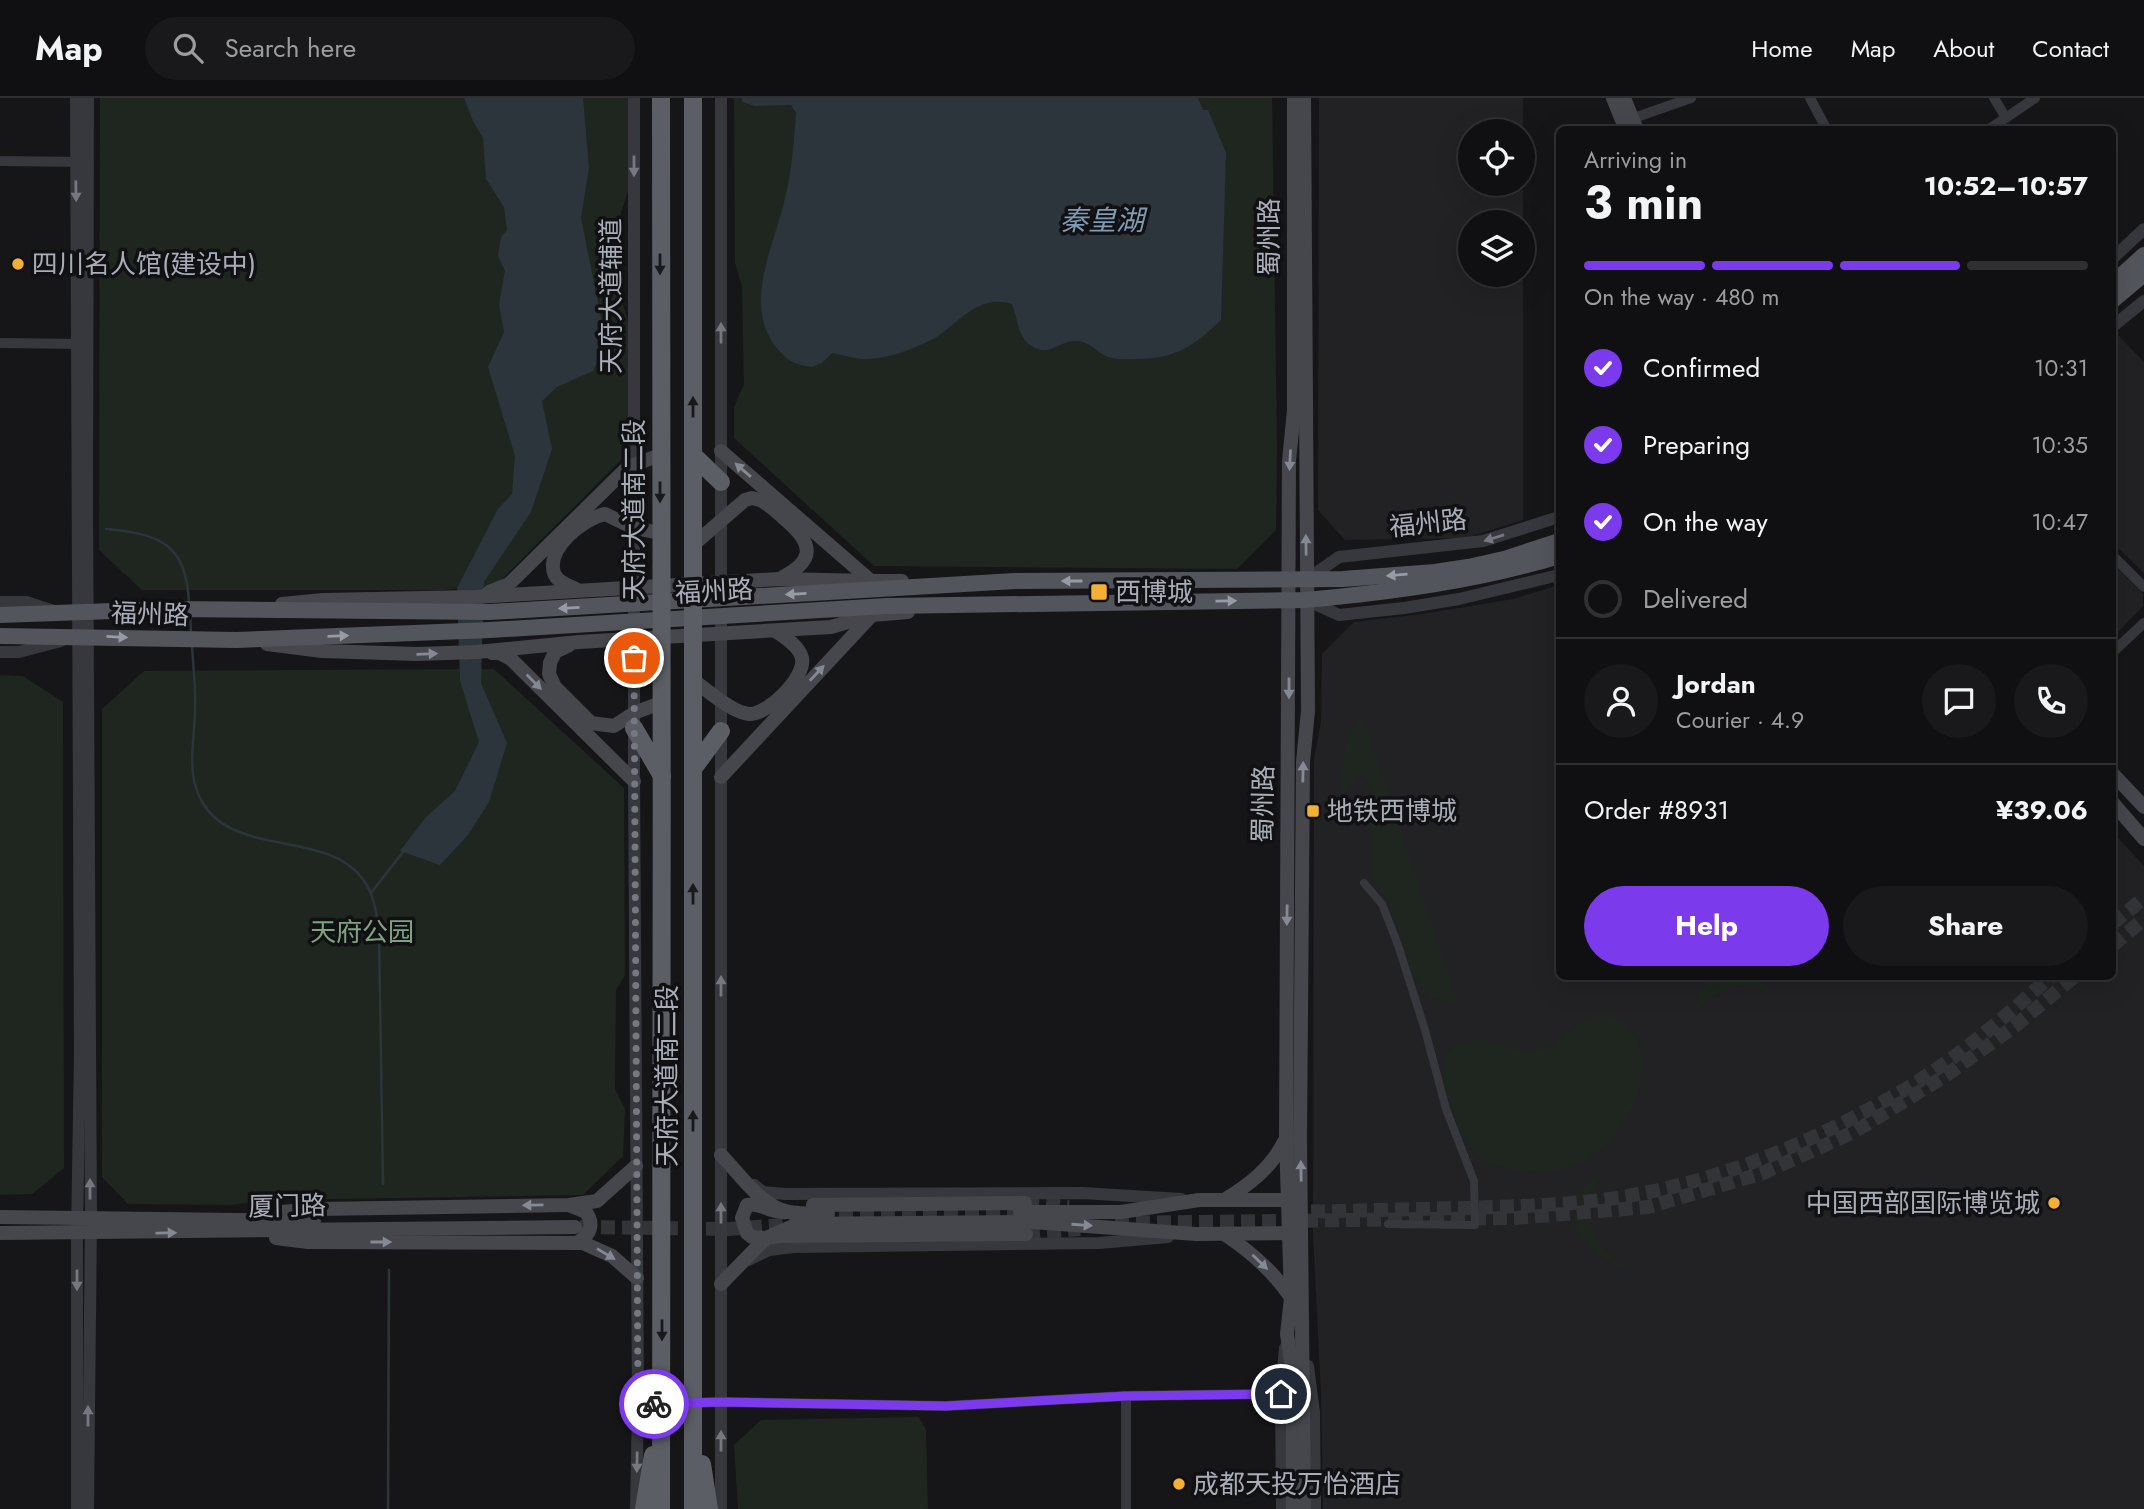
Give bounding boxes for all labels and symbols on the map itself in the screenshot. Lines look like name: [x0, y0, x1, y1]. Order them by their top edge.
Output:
one-way arrow: [628, 155, 640, 177]
one-way arrow: [70, 180, 82, 202]
street label: 蜀州路: [1250, 198, 1288, 276]
water label: 秦皇湖: [1060, 200, 1148, 241]
street label: 天府大道辅道: [592, 218, 630, 374]
place label: 四川名人馆(建设中): [32, 245, 256, 283]
one-way arrow: [654, 253, 666, 275]
marker: 四川名人馆(建设中): [10, 256, 26, 272]
one-way arrow: [715, 322, 727, 344]
one-way arrow: [687, 395, 699, 417]
street label: 天府大道南二段: [615, 419, 653, 601]
one-way arrow: [1284, 449, 1295, 471]
one-way arrow: [734, 462, 752, 478]
one-way arrow: [654, 481, 666, 503]
street label: 福州路: [1387, 500, 1469, 546]
one-way arrow: [1484, 533, 1505, 543]
one-way arrow: [1300, 534, 1312, 556]
street label: 福州路: [674, 570, 754, 612]
one-way arrow: [1386, 570, 1408, 581]
place label: 西博城: [1115, 573, 1193, 611]
one-way arrow: [1061, 575, 1083, 587]
marker: 西博城: [1089, 582, 1109, 602]
one-way arrow: [785, 589, 807, 600]
street label: 福州路: [110, 594, 190, 634]
one-way arrow: [1215, 595, 1237, 607]
one-way arrow: [557, 602, 579, 613]
pin: [604, 628, 664, 688]
one-way arrow: [327, 630, 349, 642]
one-way arrow: [106, 632, 128, 643]
one-way arrow: [416, 648, 438, 659]
one-way arrow: [809, 665, 825, 682]
one-way arrow: [525, 674, 542, 690]
one-way arrow: [1283, 677, 1295, 699]
one-way arrow: [1297, 761, 1309, 783]
street label: 蜀州路: [1243, 765, 1283, 843]
place label: 地铁西博城: [1327, 792, 1457, 830]
marker: 地铁西博城: [1305, 803, 1321, 819]
one-way arrow: [687, 882, 699, 904]
one-way arrow: [1281, 904, 1292, 926]
park label: 天府公园: [310, 913, 414, 951]
one-way arrow: [715, 975, 727, 997]
street label: 天府大道南二段: [648, 985, 686, 1167]
one-way arrow: [687, 1110, 699, 1132]
one-way arrow: [1295, 1160, 1306, 1182]
one-way arrow: [85, 1178, 96, 1200]
place label: 中国西部国际博览城: [1806, 1184, 2040, 1222]
street label: 厦门路: [248, 1186, 326, 1226]
marker: 中国西部国际博览城: [2046, 1195, 2062, 1211]
one-way arrow: [522, 1200, 544, 1211]
one-way arrow: [715, 1202, 727, 1224]
one-way arrow: [1072, 1220, 1094, 1231]
one-way arrow: [155, 1227, 177, 1239]
one-way arrow: [371, 1236, 393, 1248]
one-way arrow: [597, 1247, 616, 1260]
one-way arrow: [1252, 1253, 1269, 1270]
one-way arrow: [71, 1269, 83, 1291]
one-way arrow: [656, 1319, 668, 1341]
pin: [1251, 1364, 1311, 1424]
courier: [619, 1369, 689, 1439]
one-way arrow: [82, 1405, 94, 1427]
one-way arrow: [715, 1430, 727, 1452]
one-way arrow: [631, 1451, 642, 1473]
place label: 成都天投万怡酒店: [1193, 1465, 1401, 1503]
marker: 成都天投万怡酒店: [1171, 1476, 1187, 1492]

